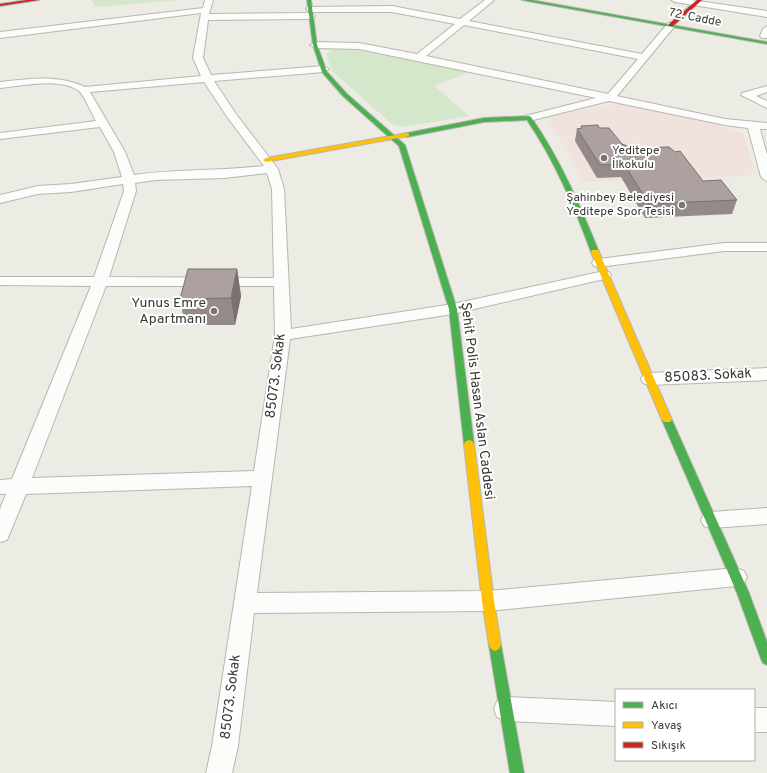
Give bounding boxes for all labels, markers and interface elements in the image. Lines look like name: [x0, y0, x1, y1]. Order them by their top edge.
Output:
street label: 72. Cadde: [667, 5, 723, 31]
place label: Yeditepe İlkokulu: [612, 143, 659, 173]
marker: Yeditepe İlkokulu: [599, 153, 609, 163]
place label: Şahinbey Belediyesi Yeditepe Spor Tesisi: [566, 190, 674, 220]
marker: Şahinbey Belediyesi Yeditepe Spor Tesisi: [677, 200, 687, 210]
place label: Yunus Emre Apartmanı: [131, 295, 206, 328]
street label: Şehit Polis Hasan Aslan Caddesi: [456, 301, 498, 501]
marker: Yunus Emre Apartmanı: [209, 306, 219, 316]
street label: 85073. Sokak: [262, 333, 290, 419]
street label: 85083. Sokak: [664, 365, 752, 387]
street label: 85073. Sokak: [217, 654, 245, 740]
legend: [615, 689, 755, 761]
text: Akıcı: [651, 698, 678, 714]
text: Yavaş: [651, 718, 682, 734]
text: Sıkışık: [651, 738, 686, 754]

